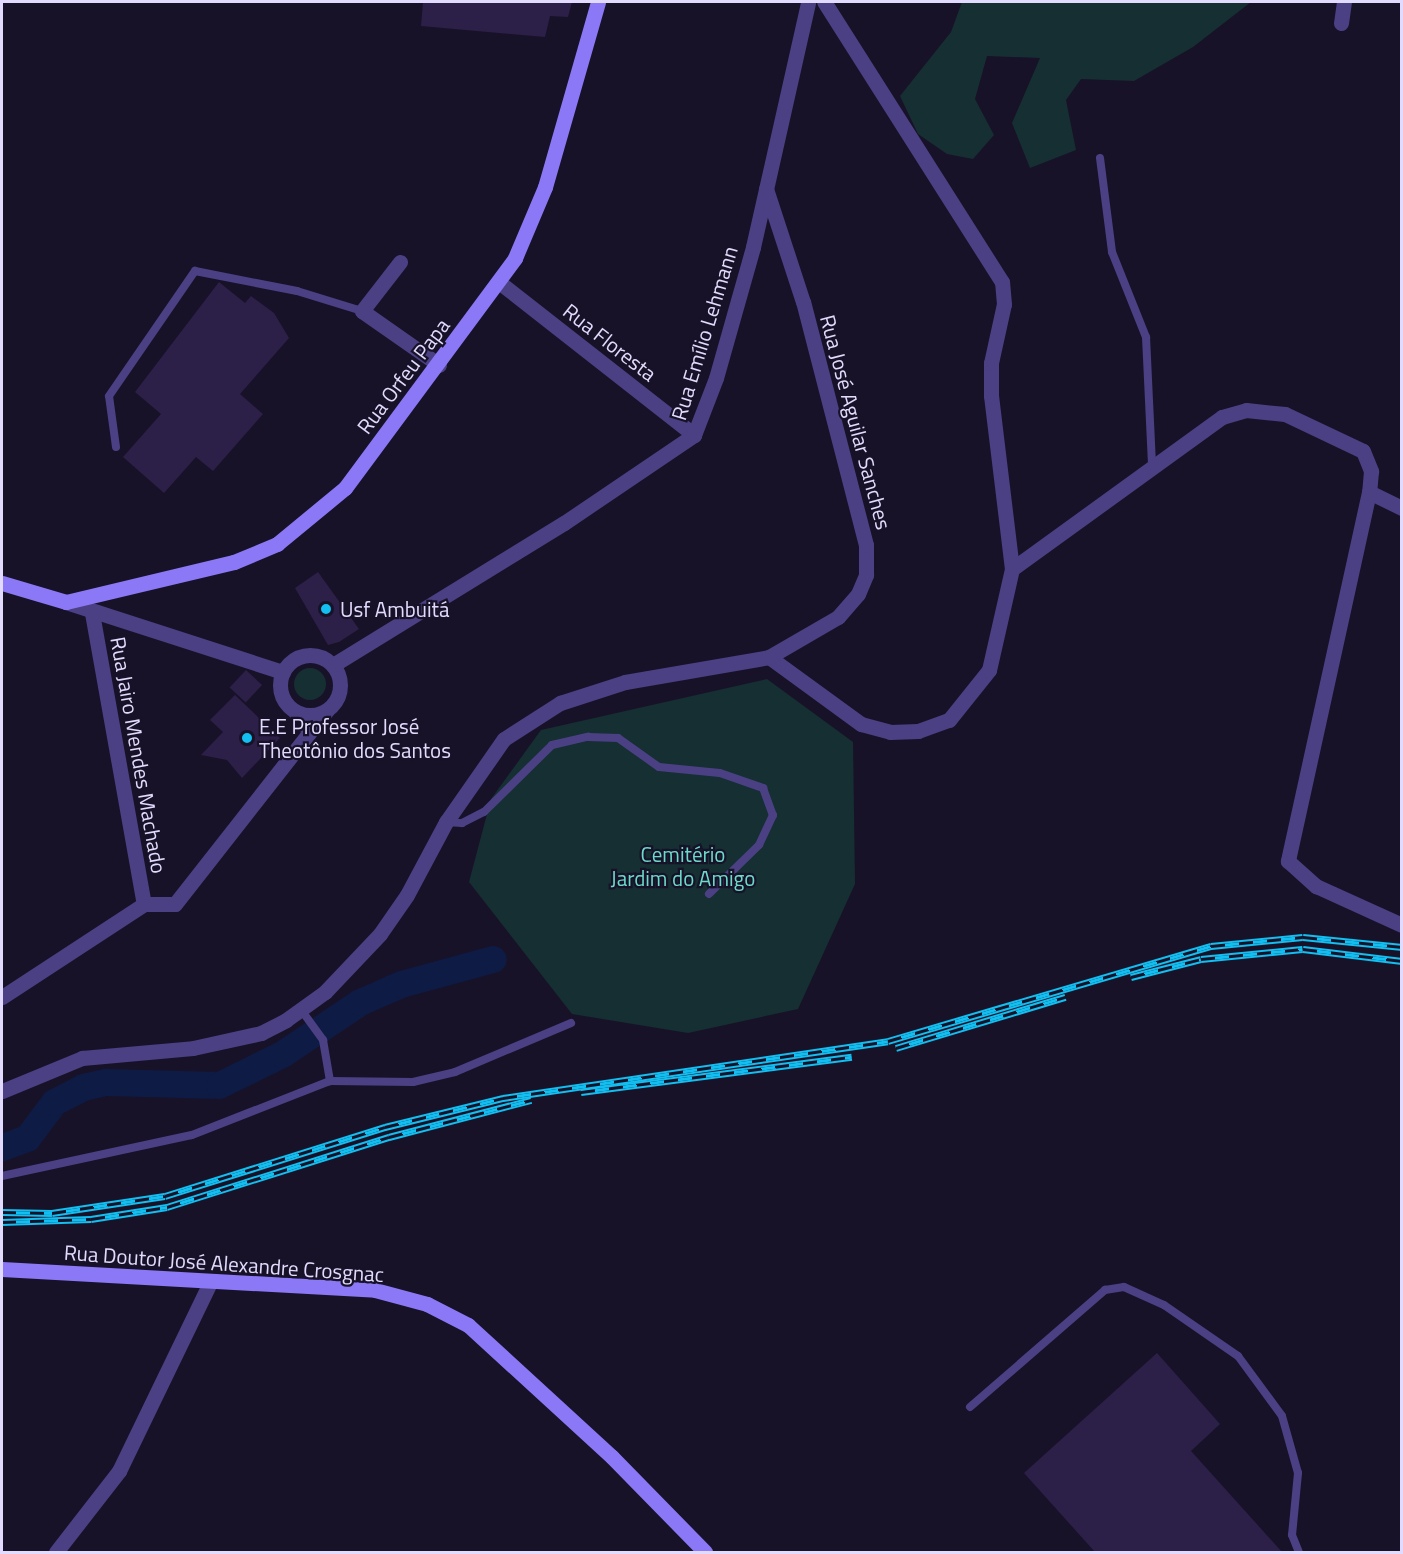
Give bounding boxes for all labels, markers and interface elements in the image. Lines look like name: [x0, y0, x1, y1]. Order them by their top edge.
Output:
street label: Rua Emílio Lehmann: [666, 243, 742, 423]
street label: Rua Floresta: [558, 298, 662, 386]
street label: Rua José Aguilar Sanches: [815, 312, 897, 532]
street label: Rua Orfeu Papa: [351, 313, 455, 439]
place label: Usf Ambuitá: [340, 596, 450, 622]
marker: Usf Ambuitá: [317, 600, 335, 618]
street label: Rua Jairo Mendes Machado: [106, 635, 172, 875]
place label: E.E Professor José Theotônio dos Santos: [259, 713, 451, 763]
marker: E.E Professor José Theotônio dos Santos: [240, 731, 254, 745]
park label: Cemitério Jardim do Amigo: [611, 841, 755, 891]
street label: Rua Doutor José Alexandre Crosgnac: [63, 1239, 385, 1287]

